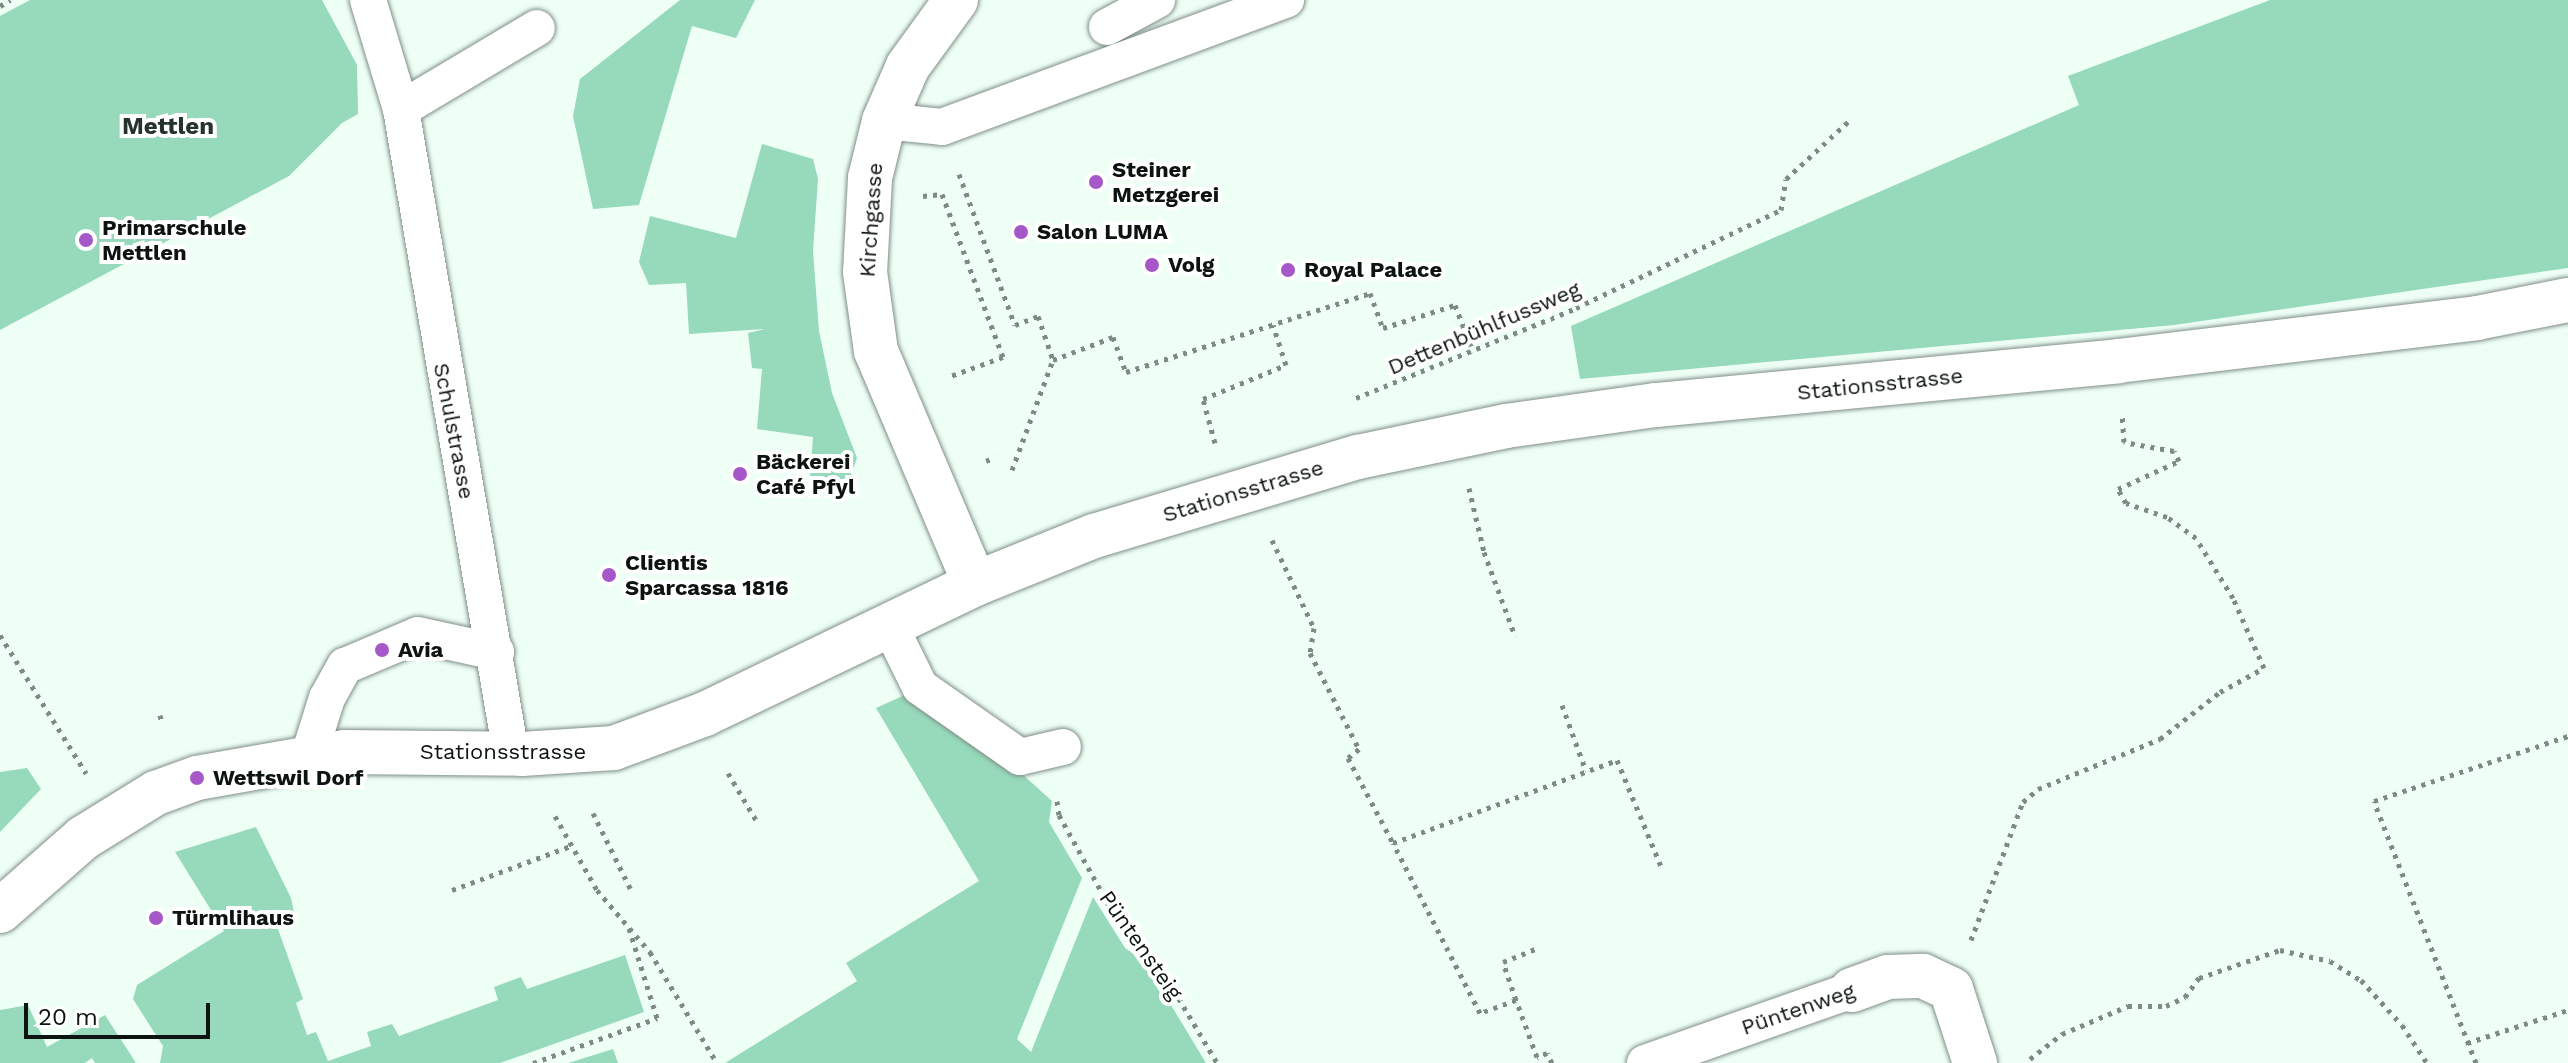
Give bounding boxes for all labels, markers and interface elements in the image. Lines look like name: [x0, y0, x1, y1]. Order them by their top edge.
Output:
district label: Mettlen: [122, 113, 214, 141]
place label: Steiner Metzgerei: [1112, 156, 1219, 208]
street label: Kirchgasse: [854, 162, 888, 278]
marker: Steiner Metzgerei: [1087, 173, 1105, 191]
place label: Primarschule Mettlen: [102, 214, 247, 266]
place label: Salon LUMA: [1037, 219, 1168, 245]
marker: Salon LUMA: [1012, 223, 1030, 241]
marker: Primarschule Mettlen: [77, 231, 95, 249]
place label: Volg: [1168, 252, 1214, 278]
marker: Volg: [1143, 256, 1161, 274]
place label: Royal Palace: [1304, 257, 1443, 283]
marker: Royal Palace: [1279, 261, 1297, 279]
street label: Dettenbühlfussweg: [1384, 276, 1584, 380]
street label: Schulstrasse: [428, 361, 480, 501]
street label: Stationsstrasse: [1796, 362, 1964, 406]
place label: Bäckerei Café Pfyl: [756, 448, 855, 500]
street label: Stationsstrasse: [1159, 454, 1327, 528]
marker: Bäckerei Café Pfyl: [731, 465, 749, 483]
place label: Clientis Sparcassa 1816: [625, 549, 789, 600]
marker: Clientis Sparcassa 1816: [600, 566, 618, 584]
place label: Avia: [398, 637, 443, 663]
marker: Avia: [373, 641, 391, 659]
street label: Stationsstrasse: [420, 739, 586, 765]
place label: Wettswil Dorf: [213, 765, 364, 791]
marker: Wettswil Dorf: [188, 769, 206, 787]
street label: Püntensteig: [1094, 885, 1188, 1005]
place label: Türmlihaus: [172, 905, 294, 931]
marker: Türmlihaus: [147, 909, 165, 927]
street label: Püntenweg: [1738, 977, 1858, 1041]
scale bar: [28, 987, 214, 1037]
text: 20 m: [38, 1003, 98, 1031]

